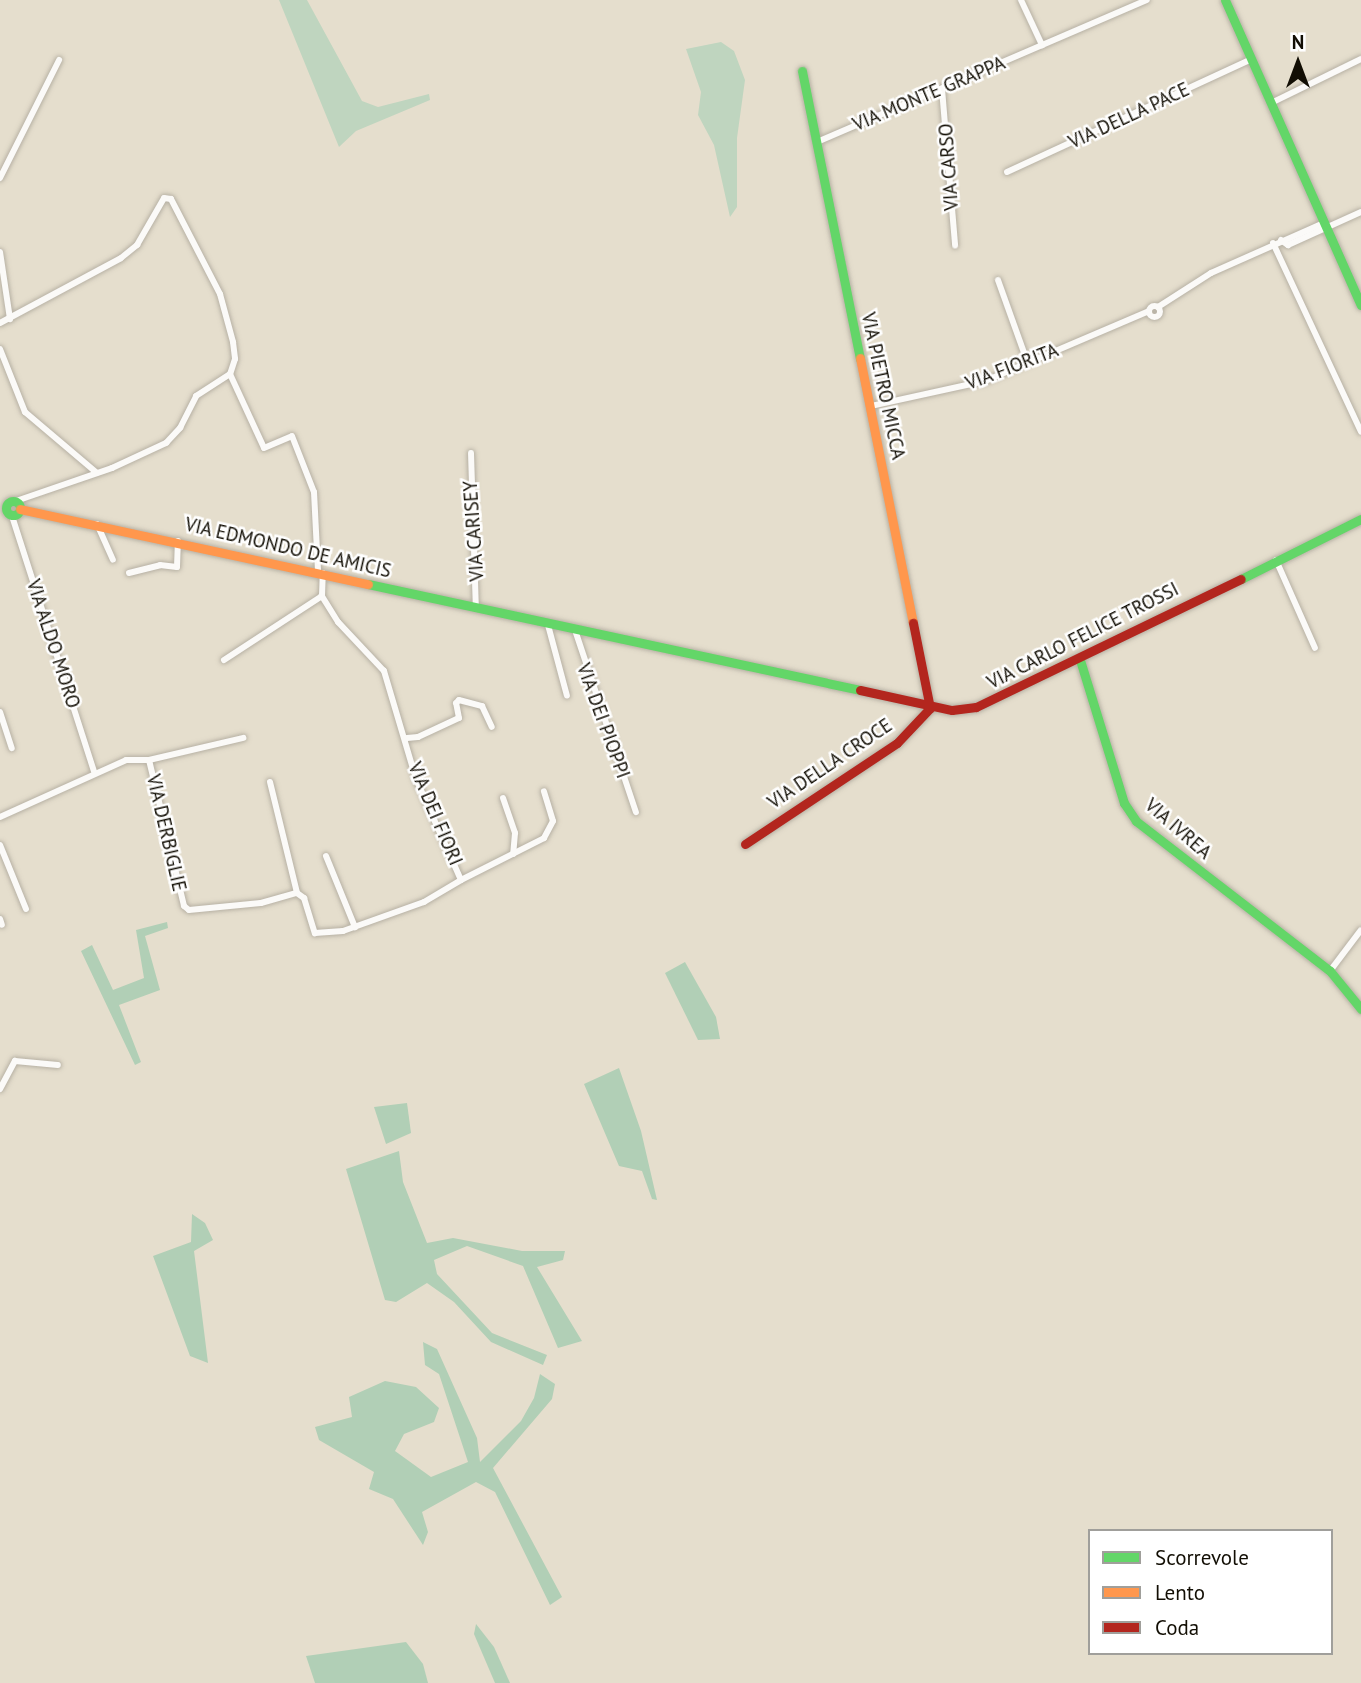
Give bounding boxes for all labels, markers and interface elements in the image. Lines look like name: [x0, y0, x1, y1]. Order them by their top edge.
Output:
north arrow: [1263, 28, 1333, 98]
text: N: [1292, 30, 1304, 54]
street label: VIA MONTE GRAPPA: [849, 51, 1009, 137]
street label: VIA DELLA PACE: [1064, 78, 1194, 154]
street label: VIA CARSO: [935, 122, 963, 212]
street label: VIA PIETRO MICCA: [856, 310, 910, 462]
street label: VIA FIORITA: [962, 339, 1062, 395]
street label: VIA CARISEY: [459, 480, 489, 582]
street label: VIA EDMONDO DE AMICIS: [182, 513, 394, 583]
street label: VIA ALDO MORO: [21, 576, 85, 712]
street label: VIA CARLO FELICE TROSSI: [983, 577, 1183, 695]
street label: VIA DEI PIOPPI: [571, 660, 635, 782]
street label: VIA DELLA CROCE: [763, 714, 897, 814]
street label: VIA DEI FIORI: [403, 759, 467, 869]
street label: VIA DERBIGLIE: [141, 772, 191, 894]
street label: VIA IVREA: [1140, 794, 1216, 864]
legend: [1088, 1529, 1333, 1655]
text: Scorrevole: [1155, 1544, 1249, 1571]
text: Lento: [1155, 1579, 1205, 1606]
text: Coda: [1155, 1614, 1199, 1641]

